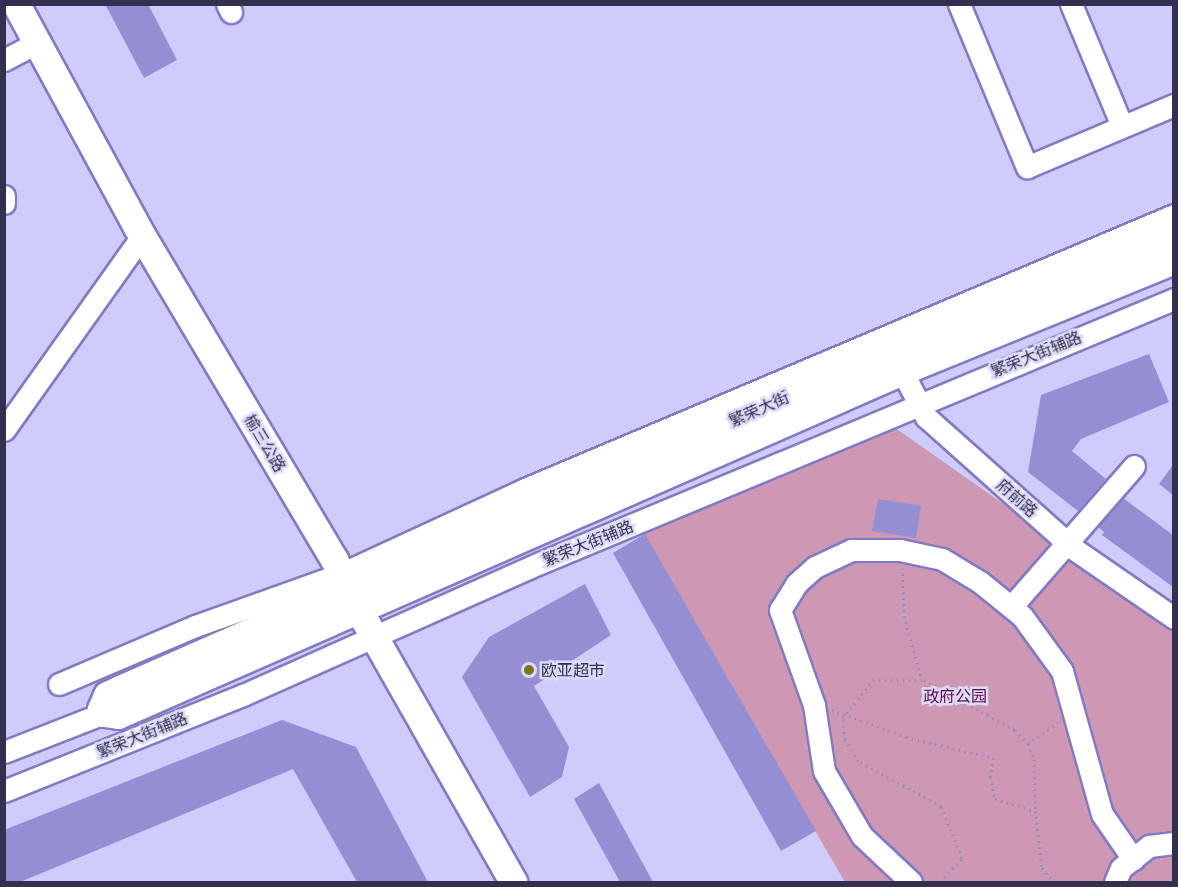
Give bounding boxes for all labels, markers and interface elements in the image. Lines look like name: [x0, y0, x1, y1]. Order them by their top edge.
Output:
street label: 繁荣大街辅路: [988, 327, 1084, 381]
street label: 繁荣大街: [726, 387, 792, 431]
street label: 榆三公路: [240, 411, 290, 475]
street label: 府前路: [993, 475, 1041, 521]
street label: 繁荣大街辅路: [540, 516, 636, 570]
place label: 欧亚超市: [541, 660, 605, 680]
marker: 欧亚超市: [522, 663, 536, 677]
park label: 政府公园: [923, 686, 987, 706]
street label: 繁荣大街辅路: [94, 708, 190, 762]

